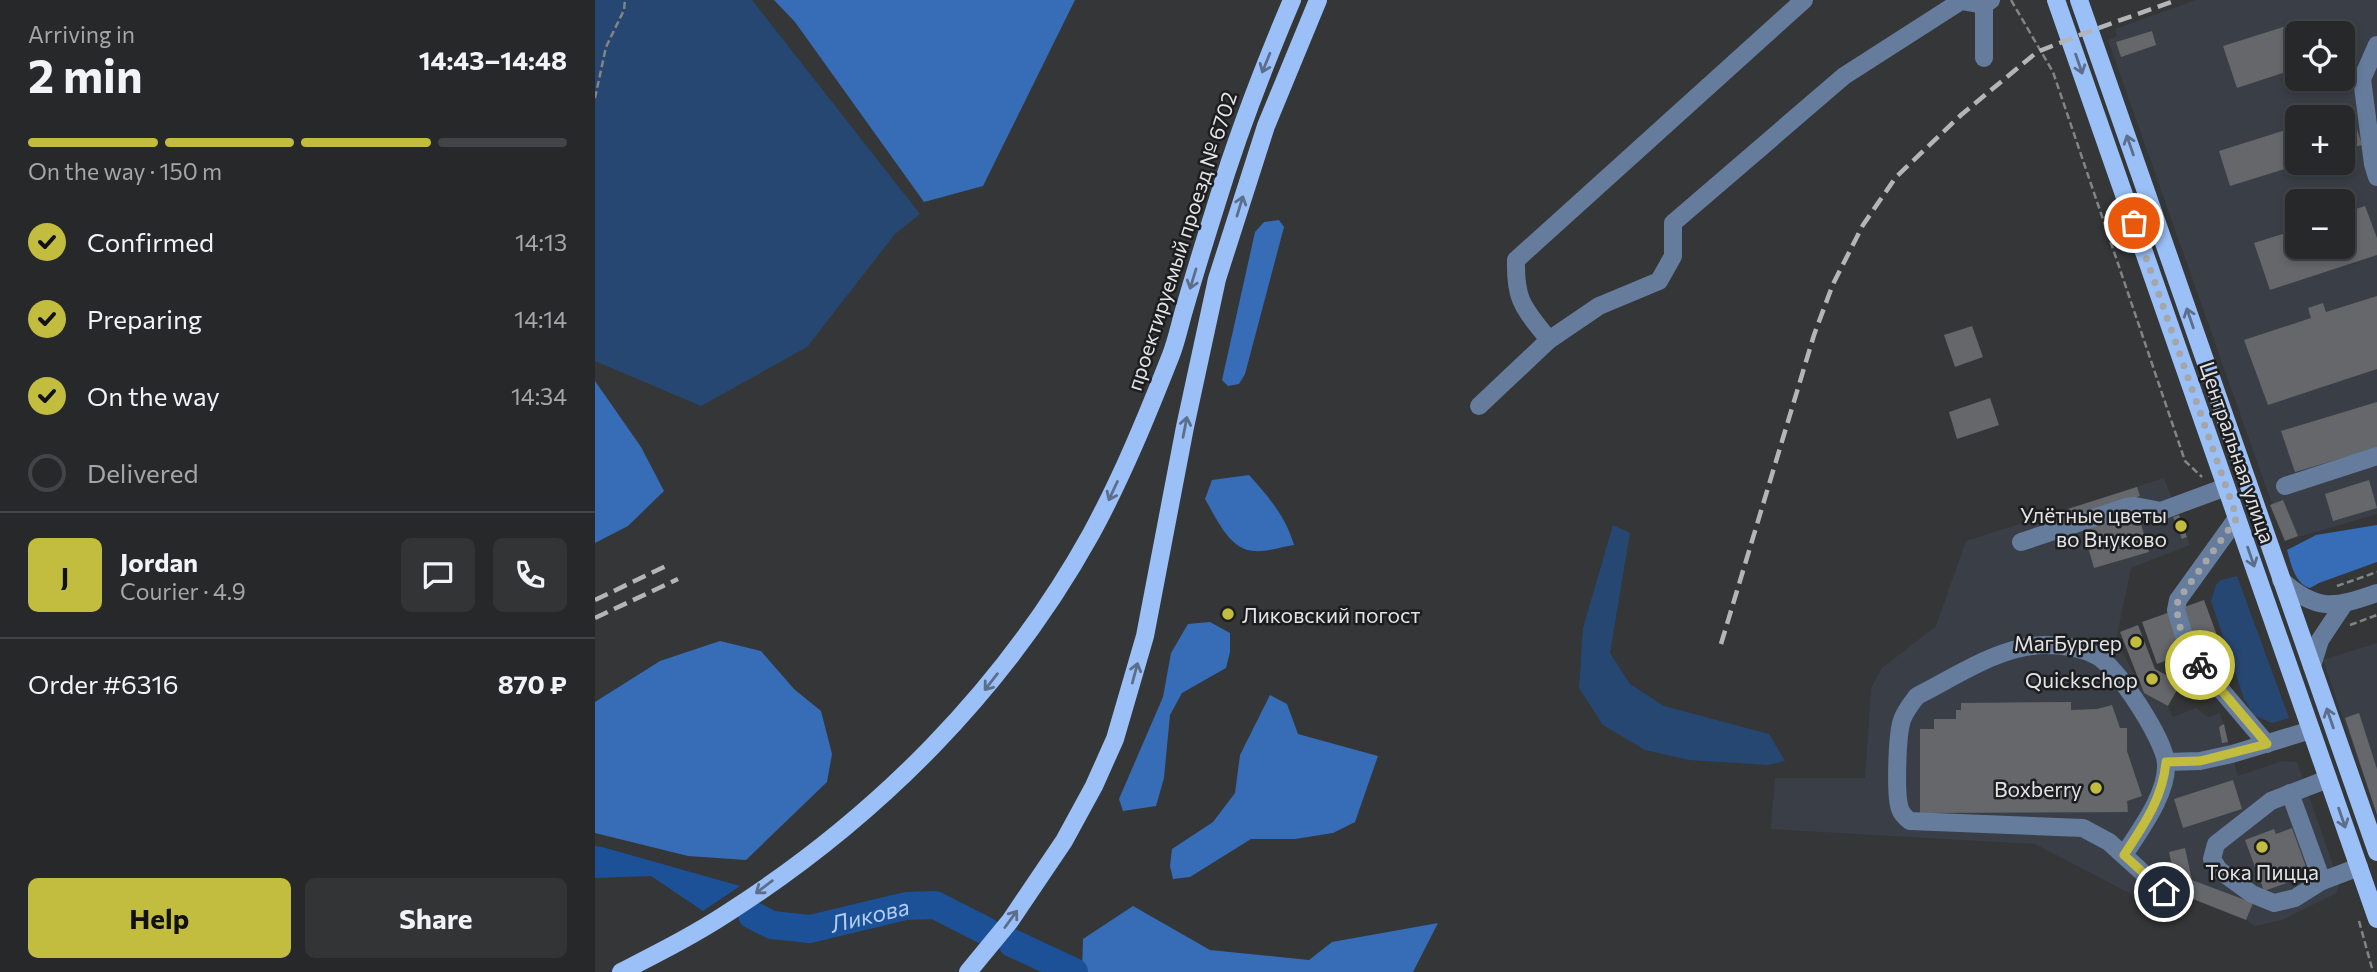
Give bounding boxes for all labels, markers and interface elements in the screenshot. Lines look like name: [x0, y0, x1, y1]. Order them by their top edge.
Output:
text: Arriving in: [28, 20, 135, 48]
map controls: [2285, 21, 2355, 259]
button: locate: [2285, 21, 2355, 91]
text: 14:43–14:48: [419, 44, 567, 75]
text: 2 min: [28, 46, 143, 102]
one-way arrow: [1258, 52, 1271, 73]
one-way arrow: [2074, 53, 2086, 75]
street label: проектируемый проезд № 6702: [1121, 88, 1241, 394]
button: +: [2285, 105, 2355, 175]
one-way arrow: [2123, 135, 2135, 157]
text: On the way · 150 m: [28, 157, 222, 185]
button: −: [2285, 189, 2355, 259]
pin: [2104, 193, 2164, 253]
one-way arrow: [1234, 195, 1247, 217]
icon: bag: [2115, 204, 2153, 242]
icon: check: [28, 223, 66, 261]
text: Confirmed: [87, 226, 214, 257]
text: 14:13: [515, 228, 567, 256]
one-way arrow: [1186, 267, 1199, 289]
icon: check: [28, 300, 66, 338]
text: Preparing: [87, 303, 202, 334]
text: 14:14: [514, 305, 567, 333]
one-way arrow: [2183, 308, 2195, 330]
street label: Центральная улица: [2195, 358, 2281, 546]
icon: check: [28, 377, 66, 415]
text: On the way: [87, 380, 220, 411]
text: 14:34: [511, 382, 567, 410]
one-way arrow: [1178, 416, 1192, 439]
text: Delivered: [87, 457, 198, 488]
one-way arrow: [1105, 480, 1119, 501]
place label: Улётные цветы во Внуково: [2020, 502, 2167, 551]
marker: Улётные цветы во Внуково: [2173, 518, 2189, 534]
button: chat: [401, 538, 475, 612]
button: phone: [493, 538, 567, 612]
one-way arrow: [2245, 545, 2258, 567]
text: Jordan: [120, 546, 198, 577]
text: J: [61, 560, 69, 591]
text: Courier · 4.9: [120, 577, 246, 605]
place label: Ликовский погост: [1242, 602, 1421, 627]
marker: Ликовский погост: [1220, 606, 1236, 622]
place label: МагБургер: [2014, 630, 2122, 655]
courier: [2165, 630, 2235, 700]
marker: МагБургер: [2128, 634, 2144, 650]
icon: bike: [2181, 646, 2219, 684]
one-way arrow: [1129, 663, 1142, 685]
place label: Quickschop: [2025, 667, 2138, 692]
text: Order #6316: [28, 668, 178, 699]
text: 870 ₽: [498, 668, 567, 699]
marker: Quickschop: [2144, 671, 2160, 687]
one-way arrow: [983, 672, 998, 691]
one-way arrow: [2323, 708, 2335, 730]
place label: Boxberry: [1994, 776, 2082, 801]
marker: Boxberry: [2088, 780, 2104, 796]
one-way arrow: [2337, 806, 2349, 828]
marker: Тока Пицца: [2254, 839, 2270, 855]
place label: Тока Пицца: [2205, 859, 2319, 884]
pin: [2134, 862, 2194, 922]
icon: home: [2145, 873, 2183, 911]
button: Help: [28, 878, 291, 958]
button: Share: [305, 878, 567, 958]
one-way arrow: [755, 880, 774, 895]
water label: Ликова: [827, 892, 912, 938]
one-way arrow: [1004, 910, 1018, 929]

